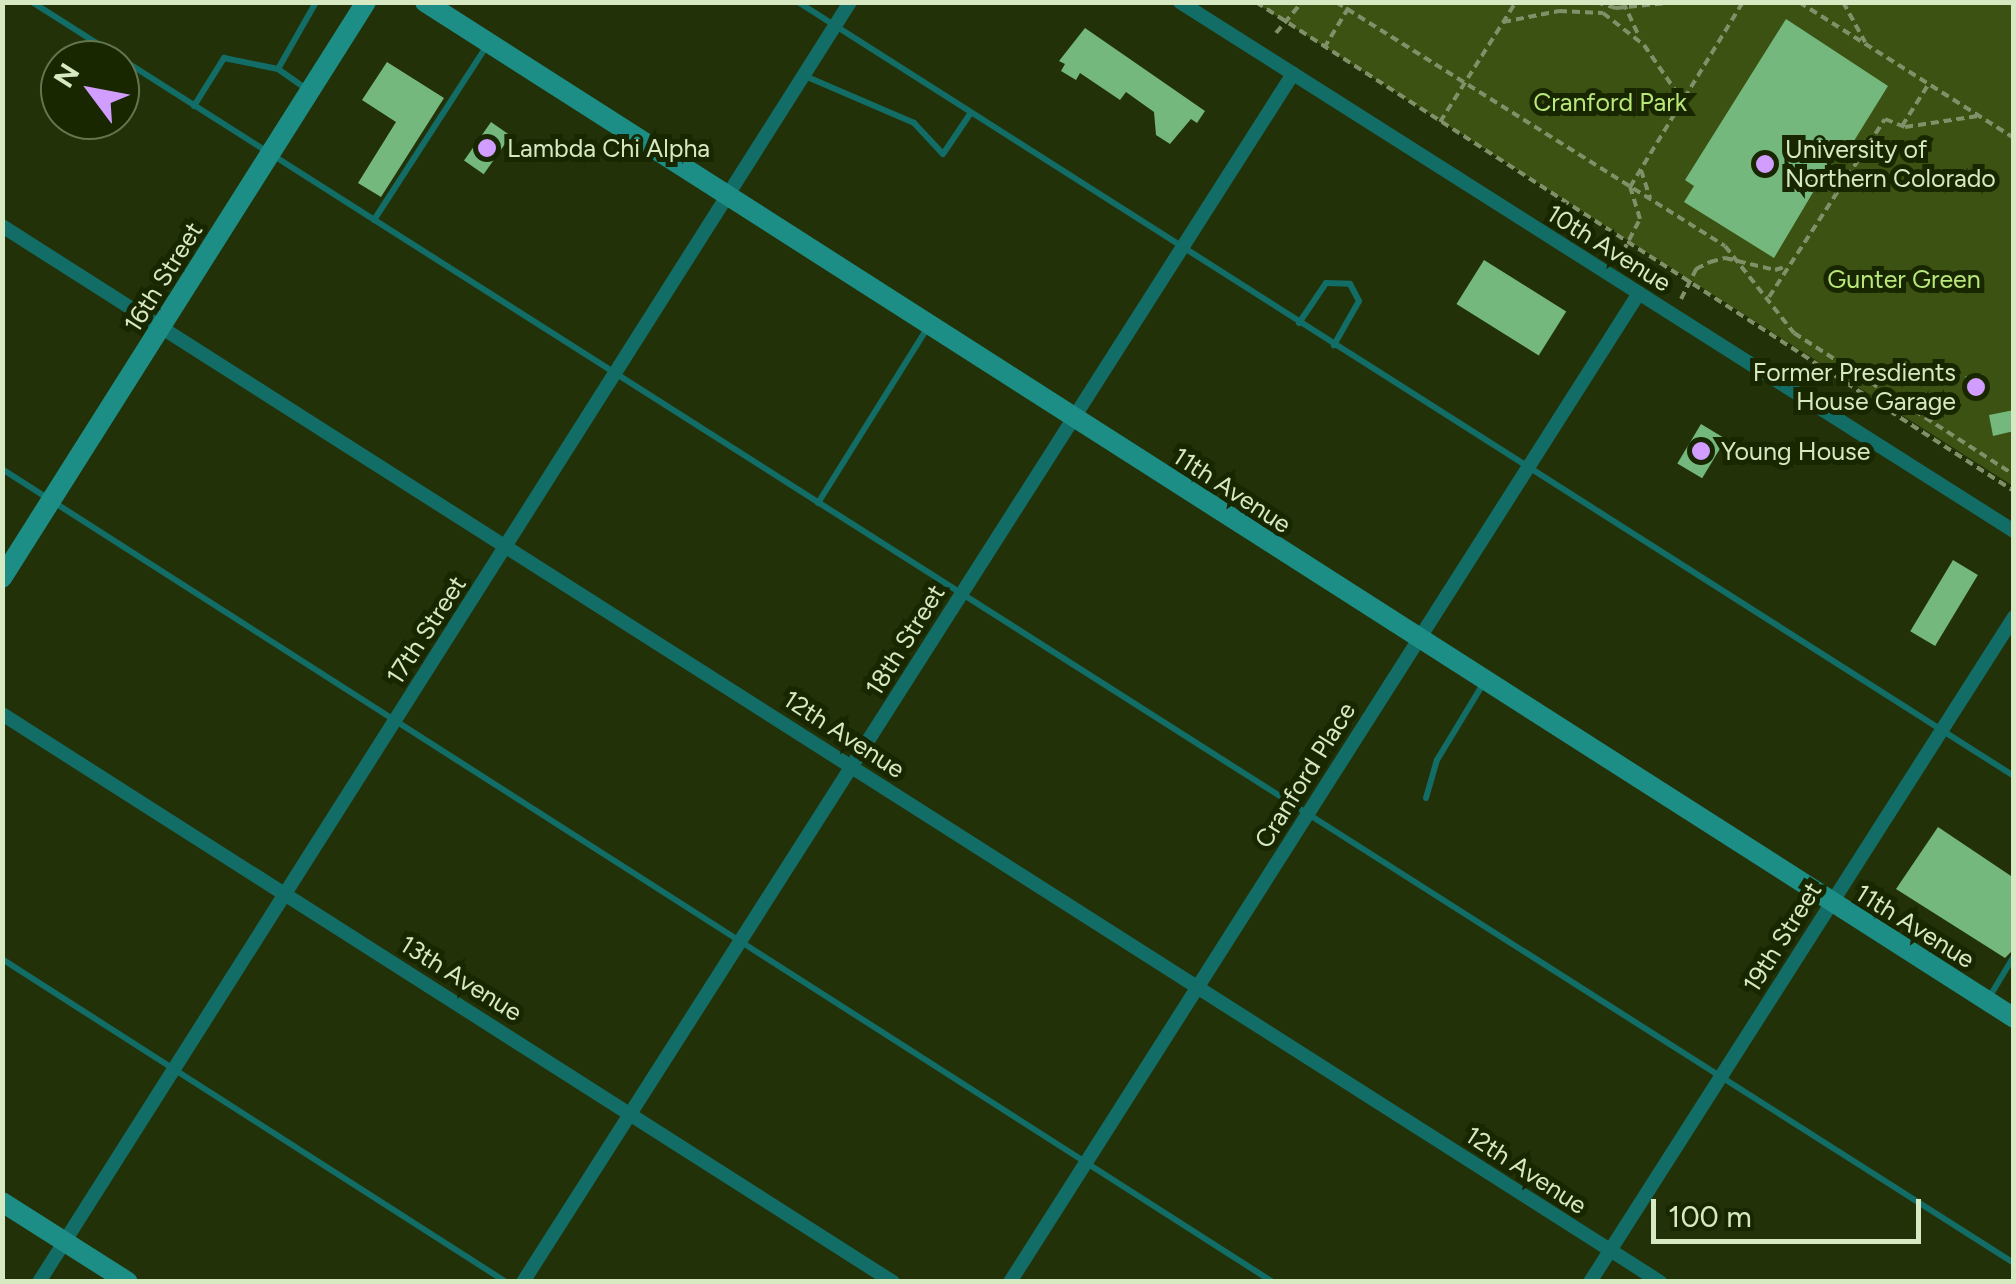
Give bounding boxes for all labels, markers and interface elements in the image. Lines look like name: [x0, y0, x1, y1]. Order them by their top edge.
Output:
north arrow: [40, 40, 140, 140]
text: N: [46, 57, 86, 93]
park label: Cranford Park: [1533, 87, 1687, 117]
place label: Lambda Chi Alpha: [507, 133, 710, 163]
place label: University of Northern Colorado: [1785, 135, 1996, 194]
marker: Lambda Chi Alpha: [476, 137, 498, 159]
marker: University of Northern Colorado: [1754, 153, 1776, 175]
street label: 10th Avenue: [1541, 198, 1677, 298]
street label: 16th Street: [117, 216, 209, 338]
park label: Gunter Green: [1827, 264, 1981, 294]
place label: Former Presdients House Garage: [1753, 358, 1956, 417]
marker: Former Presdients House Garage: [1965, 376, 1987, 398]
place label: Young House: [1721, 436, 1870, 466]
marker: Young House: [1690, 440, 1712, 462]
street label: 11th Avenue: [1167, 441, 1297, 539]
street label: 17th Street: [380, 570, 472, 690]
street label: 18th Street: [859, 579, 951, 701]
street label: 12th Avenue: [778, 684, 910, 784]
street label: Cranford Place: [1248, 697, 1362, 853]
street label: 19th Street: [1736, 876, 1828, 998]
street label: 11th Avenue: [1850, 878, 1980, 974]
street label: 13th Avenue: [395, 929, 527, 1027]
street label: 12th Avenue: [1460, 1120, 1592, 1220]
scale bar: [1656, 1179, 1926, 1241]
text: 100 m: [1668, 1198, 1752, 1235]

